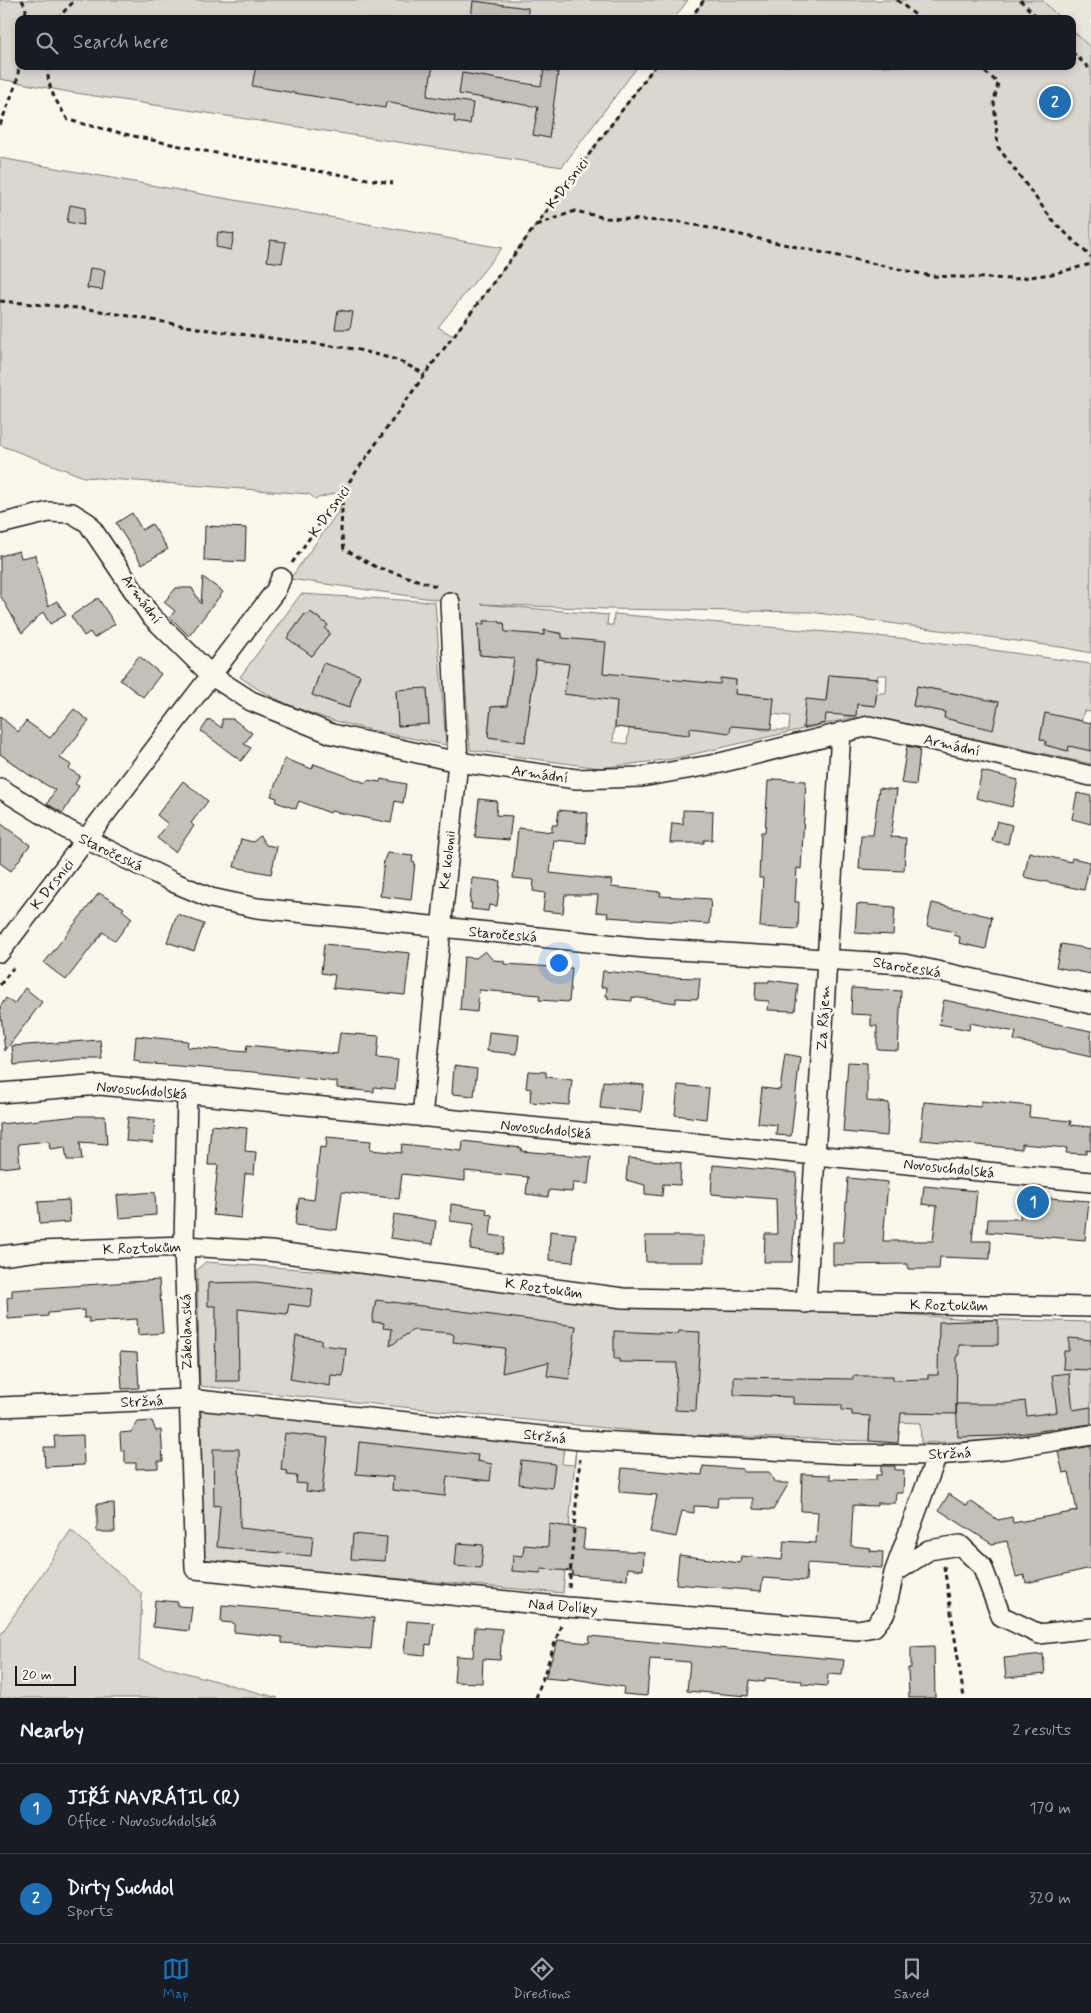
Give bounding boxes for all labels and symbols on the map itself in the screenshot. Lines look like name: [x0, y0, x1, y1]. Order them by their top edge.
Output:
pin: 2: [1039, 83, 1071, 121]
street label: K Drsnici: [542, 154, 594, 213]
street label: K Drsnici: [305, 481, 355, 542]
street label: Armádní: [116, 571, 166, 629]
street label: Armádní: [922, 730, 982, 762]
street label: Armádní: [510, 761, 569, 789]
street label: Staročeská: [75, 829, 146, 877]
street label: Ke kolonii: [435, 830, 461, 891]
street label: K Drsnici: [27, 855, 79, 914]
street label: Staročeská: [468, 922, 538, 948]
your location: [546, 950, 572, 976]
street label: Staročeská: [871, 953, 942, 983]
street label: Za Rájem: [812, 985, 836, 1051]
street label: Novosuchdolská: [95, 1077, 188, 1105]
street label: Novosuchdolská: [499, 1115, 592, 1145]
street label: Novosuchdolská: [902, 1154, 995, 1184]
pin: 1: [1017, 1183, 1049, 1221]
street label: K Roztokům: [102, 1238, 182, 1260]
street label: K Roztokům: [504, 1274, 584, 1304]
street label: Zákolanská: [176, 1293, 198, 1371]
street label: K Roztokům: [910, 1295, 988, 1317]
street label: Stržná: [120, 1391, 164, 1413]
street label: Stržná: [522, 1425, 567, 1449]
street label: Stržná: [928, 1443, 972, 1465]
street label: Nad Dolíky: [527, 1594, 599, 1620]
scale bar: [15, 1663, 76, 1686]

